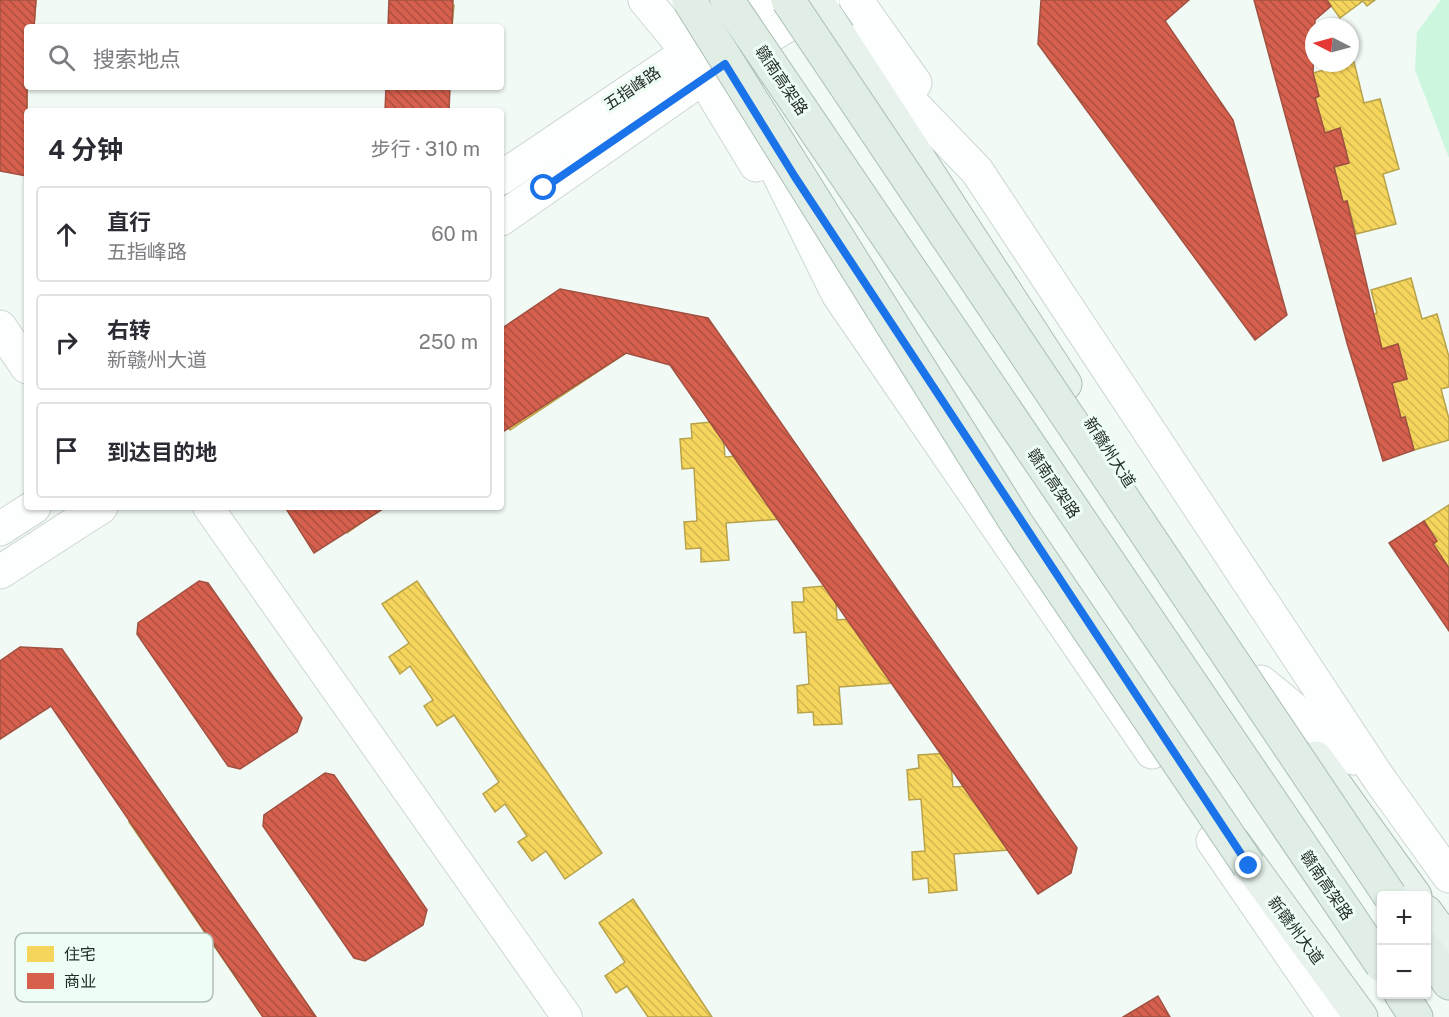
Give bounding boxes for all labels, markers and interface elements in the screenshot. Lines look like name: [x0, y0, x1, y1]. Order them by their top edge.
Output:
north arrow: [1305, 18, 1359, 72]
search box: [24, 24, 504, 90]
icon: search: [45, 41, 78, 74]
street label: 赣南高架路: [751, 42, 812, 119]
text: 搜索地点: [93, 46, 181, 72]
street label: 五指峰路: [600, 63, 664, 114]
text: 4 分钟: [48, 134, 123, 165]
text: 步行 · 310 m: [371, 137, 480, 161]
route start: [530, 174, 556, 200]
text: 直行: [107, 209, 151, 235]
icon: ahead: [50, 218, 83, 251]
text: 60 m: [431, 222, 478, 246]
text: 五指峰路: [107, 240, 187, 264]
text: 右转: [107, 317, 151, 343]
icon: right: [50, 326, 83, 359]
text: 250 m: [419, 330, 478, 354]
text: 新赣州大道: [107, 348, 207, 372]
street label: 新赣州大道: [1080, 414, 1139, 491]
icon: arrive: [50, 434, 83, 467]
text: 到达目的地: [107, 439, 217, 465]
street label: 赣南高架路: [1023, 445, 1084, 522]
street label: 赣南高架路: [1296, 847, 1357, 924]
route end: [1235, 852, 1261, 878]
map controls: [1377, 891, 1431, 999]
button: +: [1377, 891, 1431, 945]
street label: 新赣州大道: [1264, 893, 1327, 968]
legend: [15, 933, 213, 1002]
text: 住宅: [64, 945, 96, 964]
button: −: [1377, 945, 1431, 999]
text: 商业: [64, 972, 96, 991]

